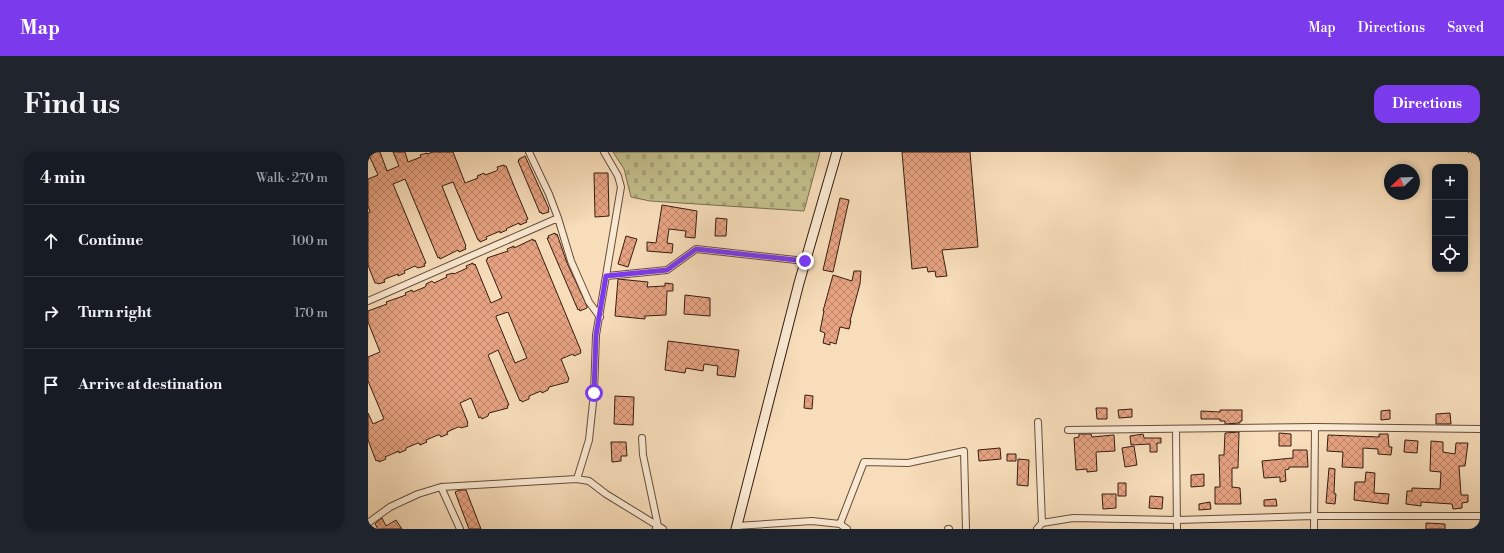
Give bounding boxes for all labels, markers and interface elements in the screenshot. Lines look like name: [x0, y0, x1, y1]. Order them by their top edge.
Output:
text: Map: [20, 16, 60, 40]
text: Map: [1308, 19, 1336, 37]
text: Directions: [1358, 19, 1425, 37]
text: Saved: [1447, 19, 1484, 37]
button: Directions: [1374, 85, 1480, 123]
text: Find us: [24, 87, 120, 122]
north arrow: [1384, 164, 1420, 200]
map controls: [1432, 164, 1468, 272]
button: +: [1432, 164, 1468, 200]
text: 4 min: [40, 167, 85, 189]
text: Walk · 270 m: [256, 170, 328, 186]
button: −: [1432, 200, 1468, 236]
icon: ahead: [40, 230, 62, 252]
text: Continue: [78, 231, 143, 250]
text: 100 m: [292, 233, 328, 249]
button: locate: [1432, 236, 1468, 272]
route end: [796, 252, 814, 270]
icon: right: [40, 302, 62, 324]
text: Turn right: [78, 303, 152, 322]
text: 170 m: [294, 305, 328, 321]
icon: arrive: [40, 374, 62, 396]
text: Arrive at destination: [78, 375, 222, 394]
route start: [585, 384, 603, 402]

